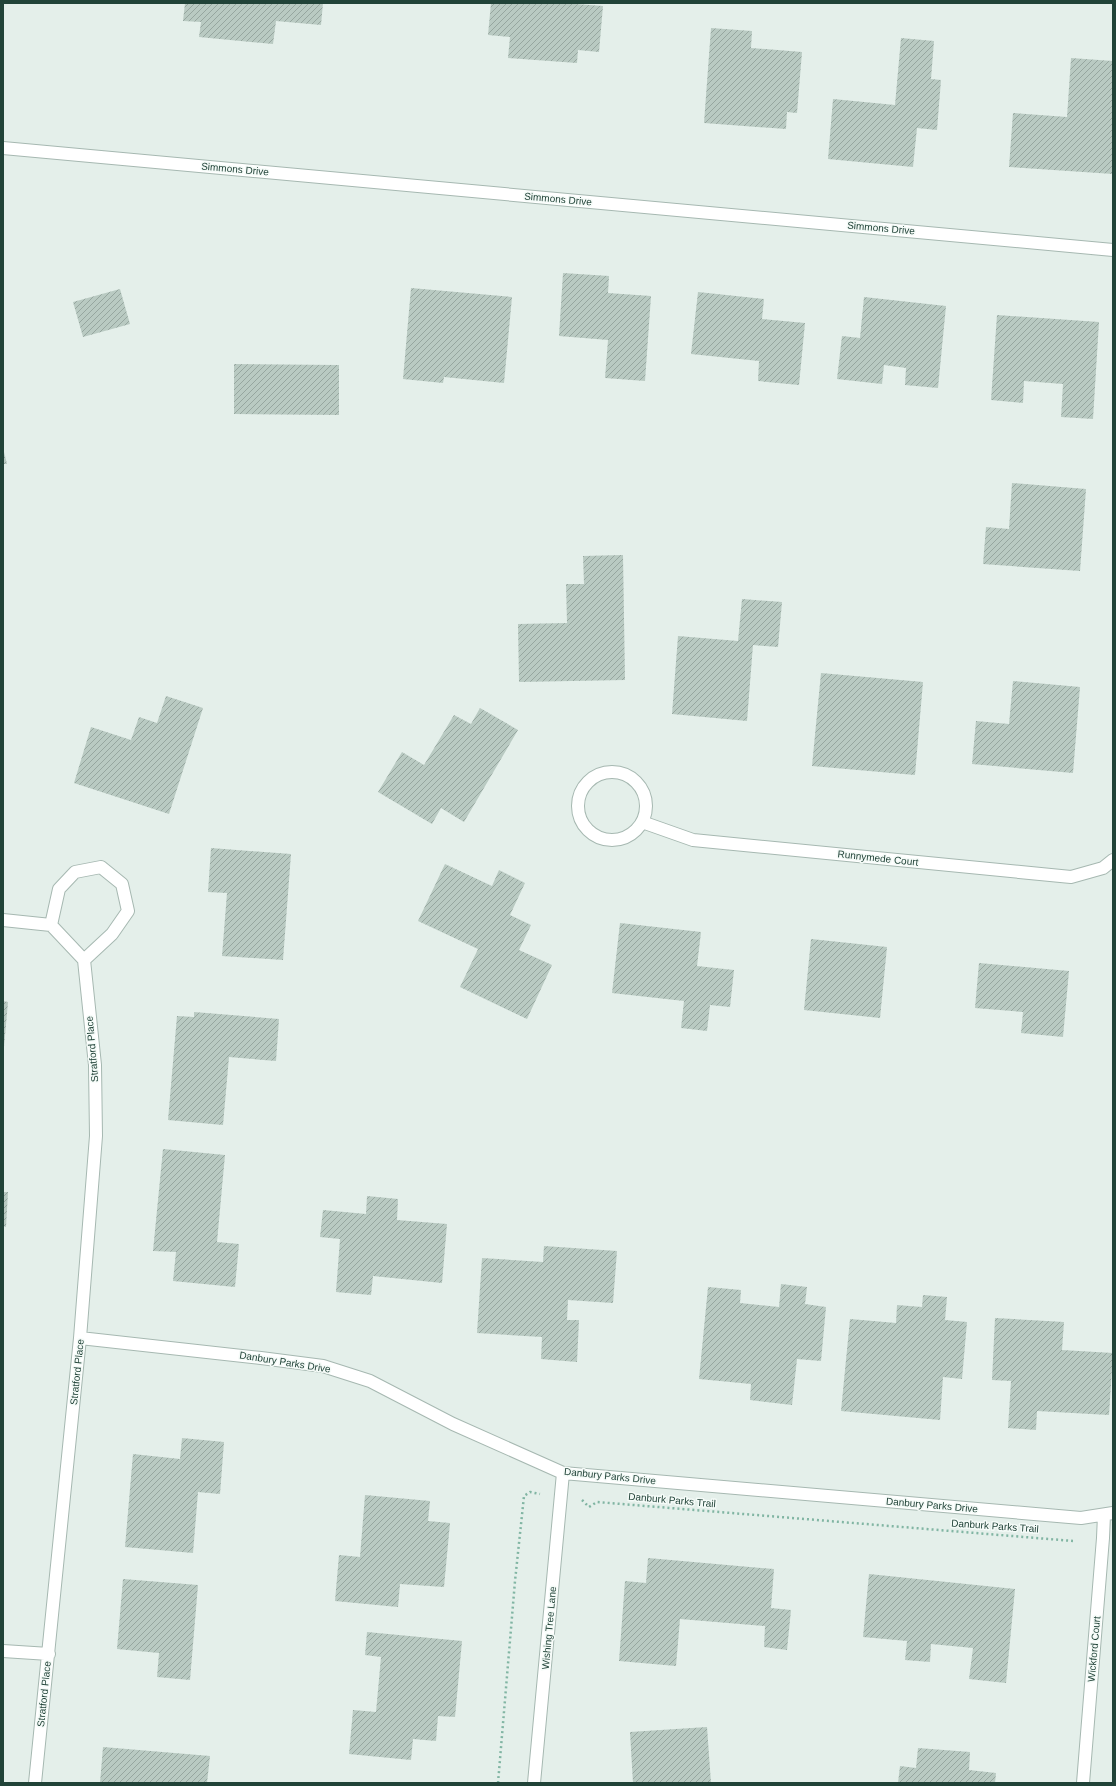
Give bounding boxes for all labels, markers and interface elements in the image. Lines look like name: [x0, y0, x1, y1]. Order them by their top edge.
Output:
street label: Simmons Drive: [201, 161, 270, 177]
street label: Simmons Drive: [524, 191, 593, 207]
street label: Simmons Drive: [847, 220, 916, 236]
street label: Runnymede Court: [837, 848, 919, 868]
street label: Stratford Place: [84, 1015, 100, 1082]
street label: Stratford Place: [68, 1338, 86, 1405]
street label: Danbury Parks Drive: [239, 1349, 332, 1375]
street label: Danbury Parks Drive: [564, 1466, 657, 1486]
street label: Danburk Parks Trail: [628, 1491, 716, 1509]
street label: Danbury Parks Drive: [886, 1496, 979, 1515]
street label: Danburk Parks Trail: [951, 1517, 1039, 1535]
street label: Wishing Tree Lane: [540, 1586, 558, 1670]
street label: Wickford Court: [1086, 1615, 1102, 1682]
street label: Stratford Place: [35, 1660, 53, 1727]

